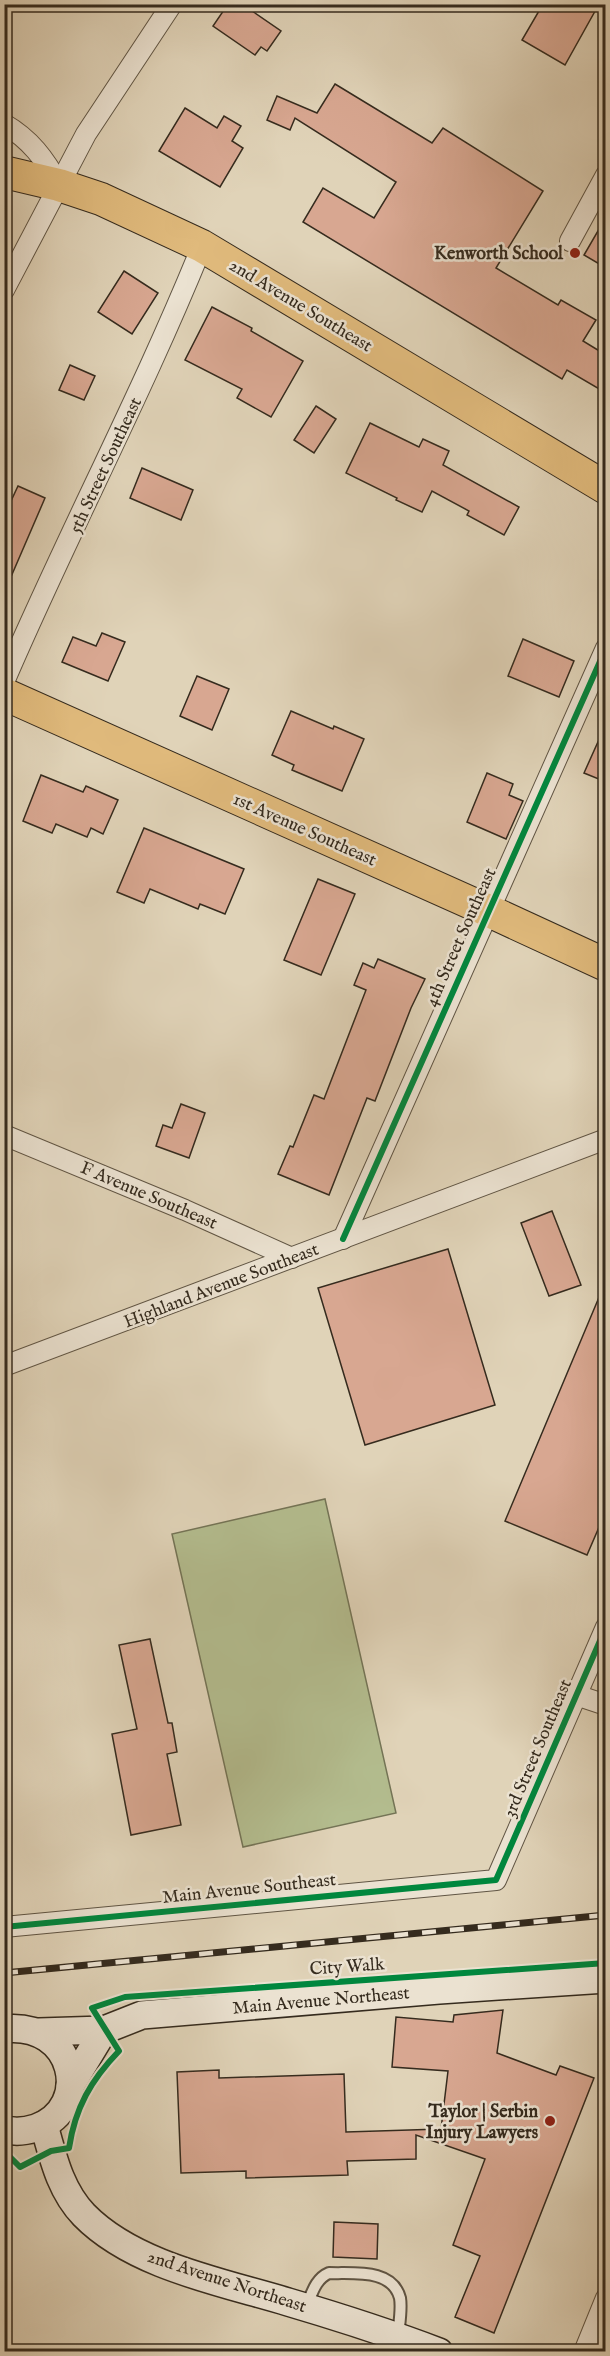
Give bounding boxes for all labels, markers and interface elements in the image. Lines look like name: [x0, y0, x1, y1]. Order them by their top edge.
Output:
place label: Kenworth School: [434, 243, 564, 266]
marker: Kenworth School: [568, 246, 582, 260]
street label: 2nd Avenue Southeast: [224, 254, 376, 358]
street label: 5th Street Southeast: [65, 394, 148, 537]
street label: 1st Avenue Southeast: [229, 788, 380, 872]
street label: 4th Street Southeast: [420, 865, 502, 1011]
street label: F Avenue Southeast: [76, 1157, 220, 1236]
street label: Highland Avenue Southeast: [121, 1239, 322, 1334]
street label: 3rd Street Southeast: [499, 1676, 578, 1821]
street label: Main Avenue Southeast: [161, 1869, 337, 1910]
street label: City Walk: [309, 1953, 386, 1982]
street label: Main Avenue Northeast: [232, 1982, 411, 2021]
place label: Taylor | Serbin Injury Lawyers: [426, 2101, 539, 2145]
marker: Taylor | Serbin Injury Lawyers: [543, 2114, 557, 2128]
street label: 2nd Avenue Northeast: [144, 2246, 309, 2319]

